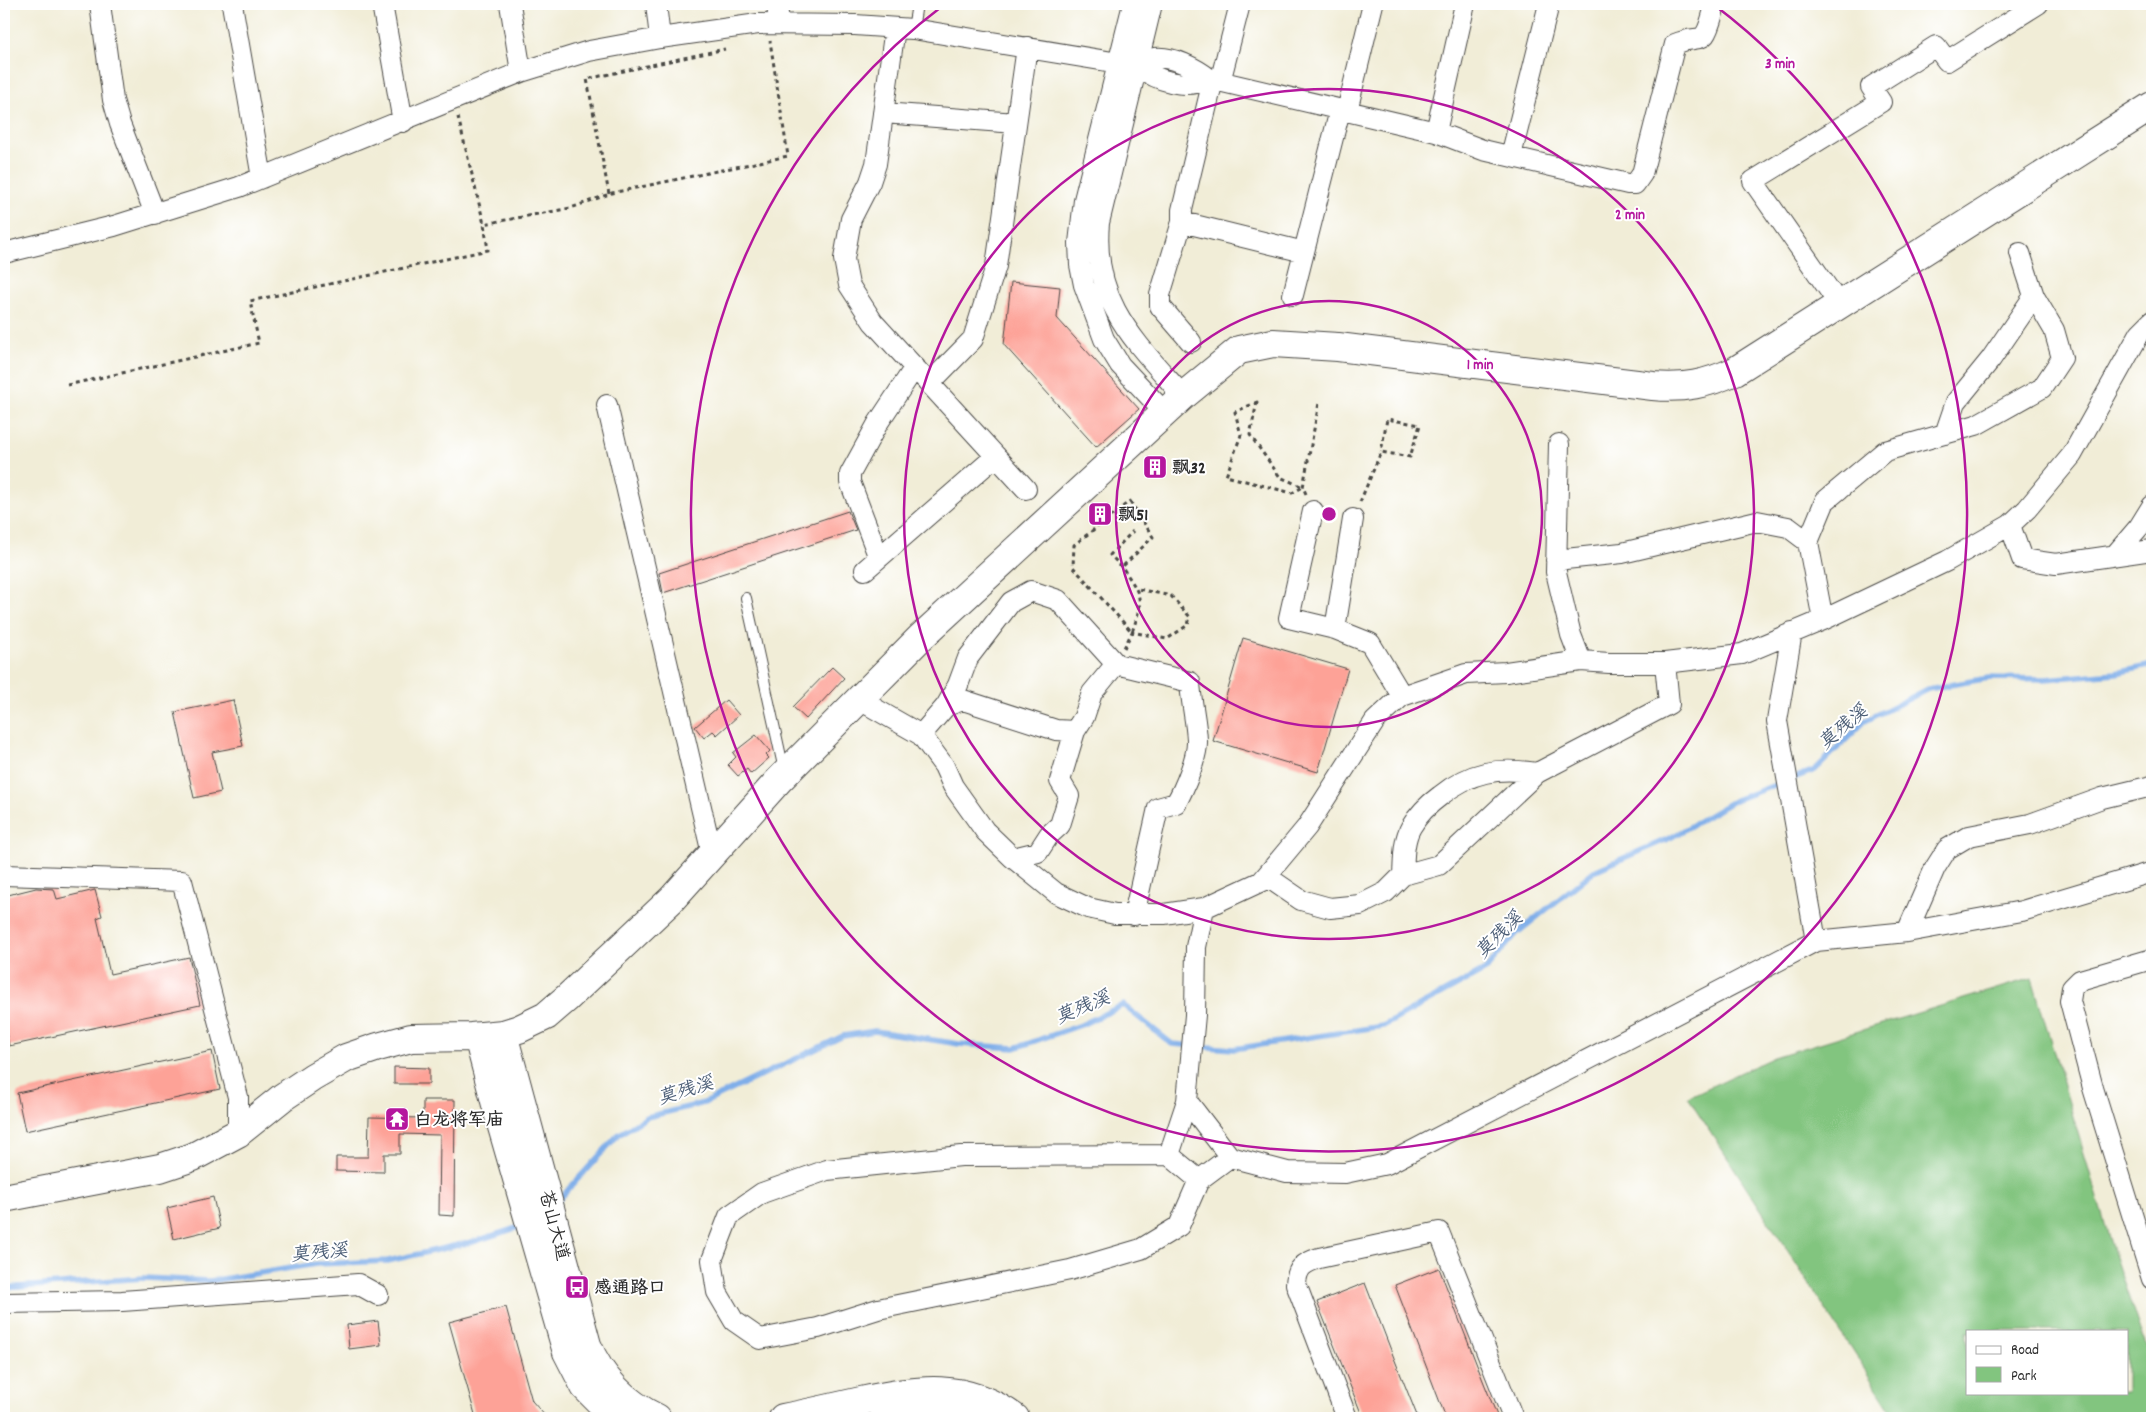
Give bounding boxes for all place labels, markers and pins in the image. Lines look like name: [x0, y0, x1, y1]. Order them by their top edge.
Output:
building icon: 飘32: [1142, 454, 1168, 480]
place label: 飘32: [1172, 457, 1206, 482]
building icon: 飘51: [1087, 501, 1113, 527]
place label: 飘51: [1118, 504, 1148, 529]
centre of rings: [1320, 505, 1338, 523]
temple icon: 白龙将军庙: [384, 1106, 410, 1132]
place label: 白龙将军庙: [414, 1109, 504, 1134]
bus stop icon: 感通路口: [564, 1274, 590, 1300]
place label: 感通路口: [594, 1277, 666, 1302]

